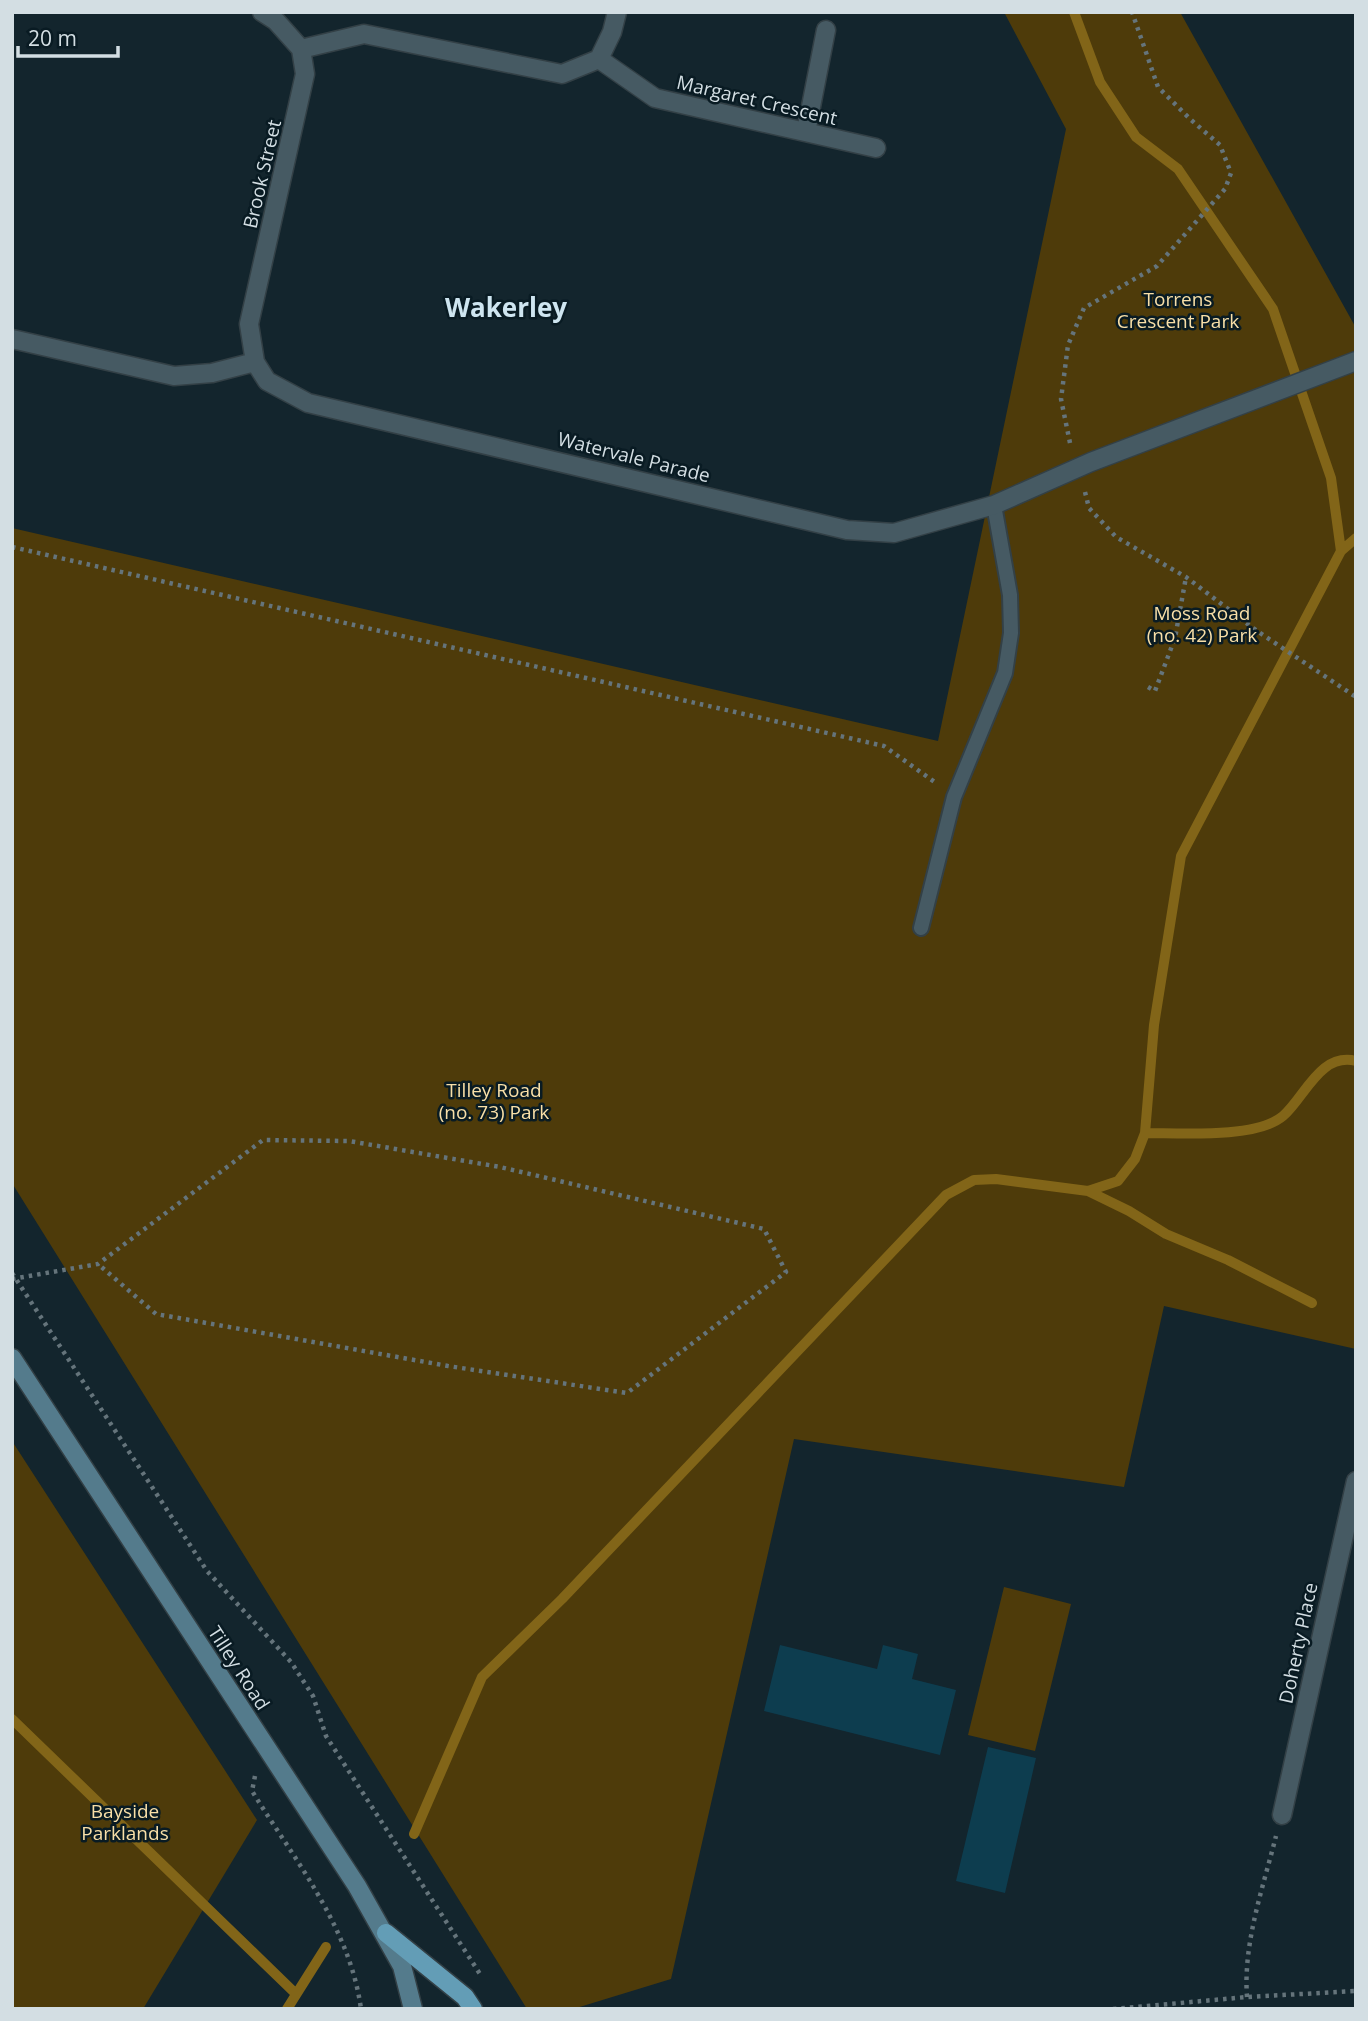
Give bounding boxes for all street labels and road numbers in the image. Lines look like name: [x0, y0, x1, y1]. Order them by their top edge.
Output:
street label: Margaret Crescent: [674, 69, 840, 131]
street label: Brook Street: [237, 117, 287, 231]
street label: Watervale Parade: [555, 425, 713, 489]
street label: Doherty Place: [1272, 1580, 1324, 1706]
street label: Tilley Road: [202, 1621, 276, 1715]

